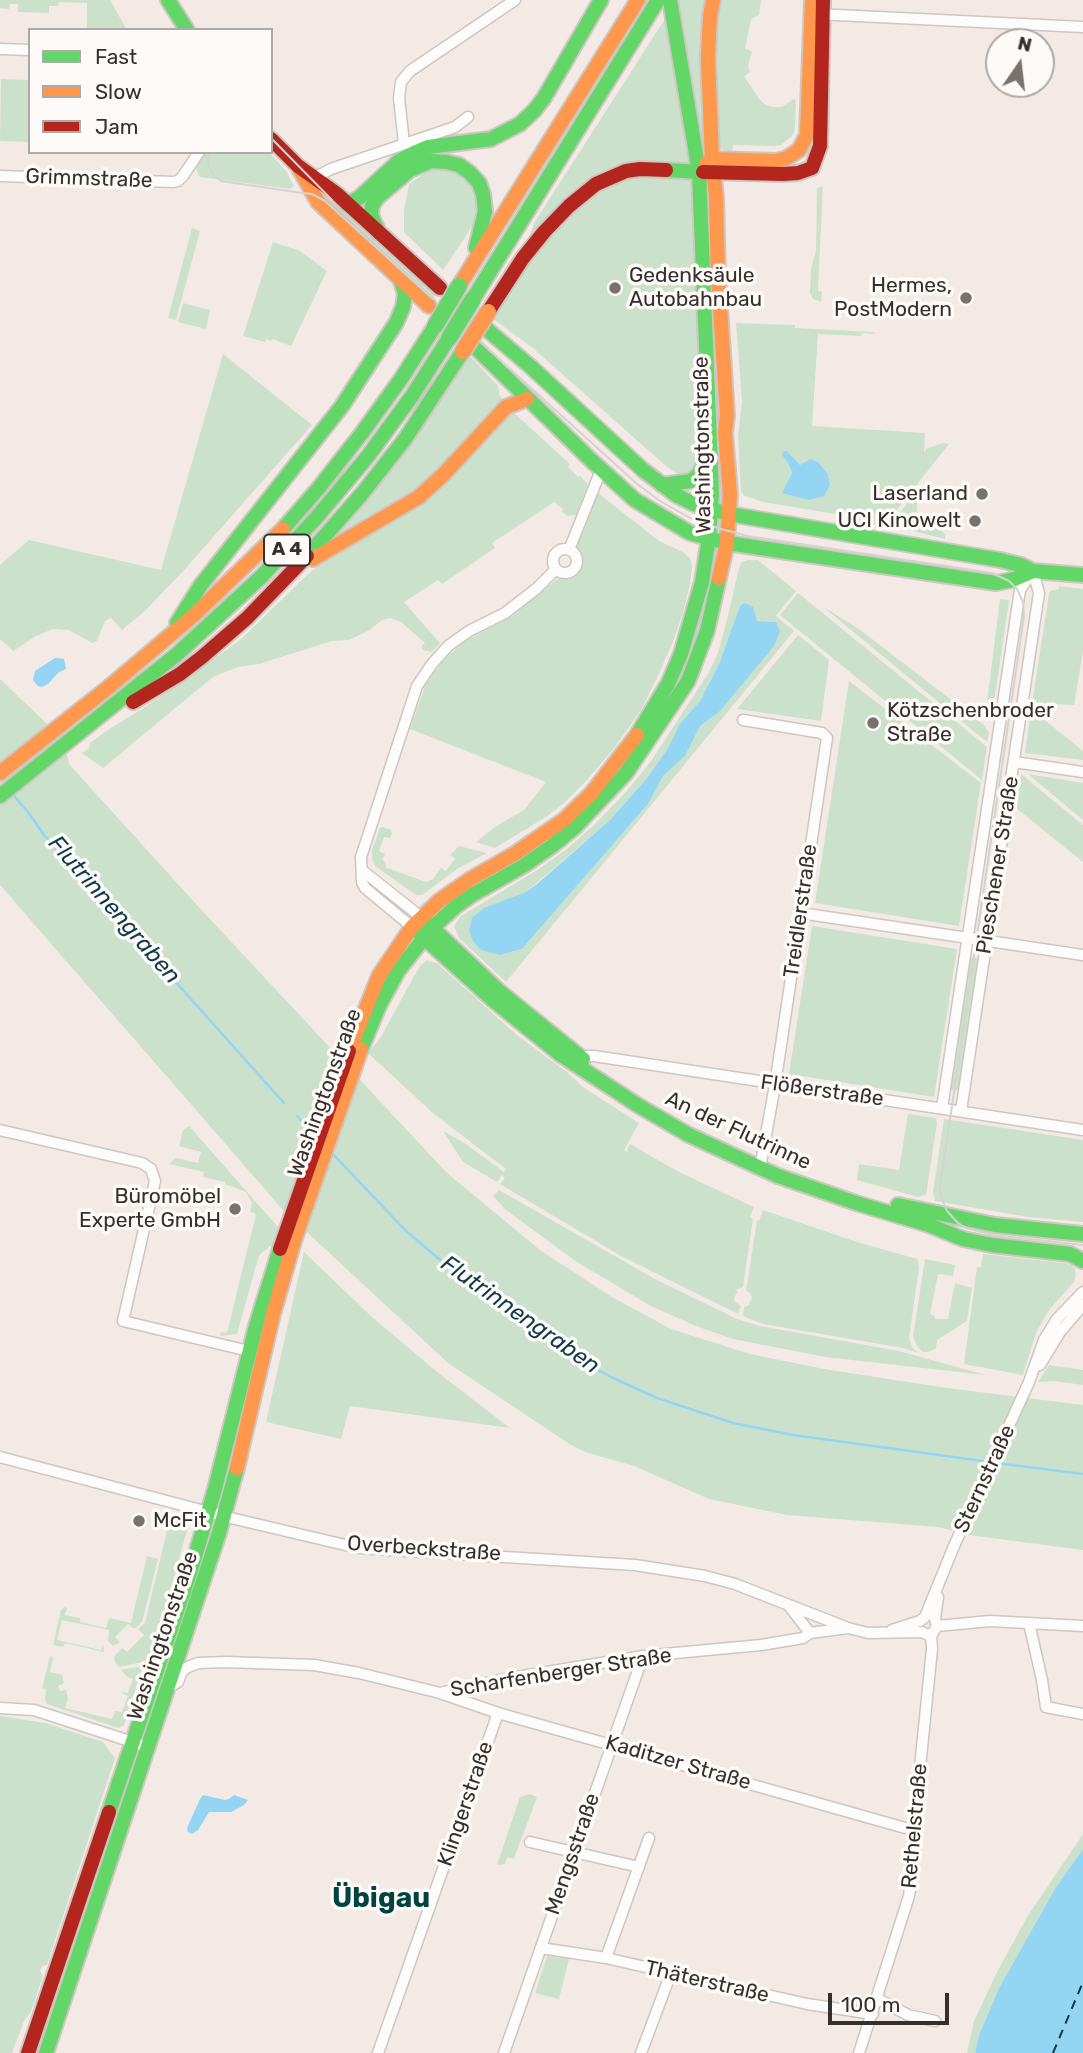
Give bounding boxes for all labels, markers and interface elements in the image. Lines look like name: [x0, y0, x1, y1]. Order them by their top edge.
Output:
legend: [28, 28, 273, 154]
north arrow: [985, 28, 1055, 98]
text: N: [1015, 31, 1034, 57]
text: Fast: [95, 44, 137, 69]
text: Slow: [95, 79, 142, 104]
text: Jam: [95, 114, 139, 139]
street label: Grimmstraße: [25, 164, 153, 194]
place label: Gedenksäule Autobahnbau: [629, 263, 762, 313]
place label: Hermes, PostModern: [834, 273, 952, 323]
marker: Gedenksäule Autobahnbau: [607, 280, 623, 296]
marker: Hermes, PostModern: [958, 290, 974, 306]
street label: Washingtonstraße: [689, 356, 717, 534]
place label: Laserland: [872, 481, 968, 507]
marker: Laserland: [974, 486, 990, 502]
place label: UCI Kinowelt: [838, 508, 961, 534]
marker: UCI Kinowelt: [967, 513, 983, 529]
road number: A 4: [264, 534, 310, 566]
place label: Kötzschenbroder Straße: [887, 698, 1054, 748]
marker: Kötzschenbroder Straße: [865, 715, 881, 731]
street label: Pieschener Straße: [972, 774, 1024, 956]
water label: Flutrinnengraben: [42, 830, 186, 990]
street label: Treidlerstraße: [779, 842, 823, 980]
street label: Washingtonstraße: [283, 1005, 367, 1181]
street label: Flößerstraße: [759, 1070, 885, 1112]
street label: An der Flutrinne: [661, 1086, 815, 1176]
place label: Büromöbel Experte GmbH: [79, 1184, 221, 1234]
marker: Büromöbel Experte GmbH: [227, 1201, 243, 1217]
water label: Flutrinnengraben: [435, 1250, 605, 1380]
street label: Sternstraße: [949, 1421, 1021, 1537]
place label: McFit: [153, 1508, 207, 1534]
marker: McFit: [131, 1513, 147, 1529]
street label: Overbeckstraße: [346, 1531, 502, 1567]
street label: Washingtonstraße: [122, 1548, 204, 1724]
street label: Scharfenberger Straße: [449, 1643, 673, 1703]
street label: Kaditzer Straße: [602, 1730, 754, 1796]
street label: Klingerstraße: [433, 1738, 499, 1870]
street label: Rethelstraße: [897, 1762, 933, 1890]
street label: Mengsstraße: [540, 1790, 606, 1918]
district label: Übigau: [332, 1882, 430, 1916]
street label: Thäterstraße: [643, 1956, 771, 2008]
scale bar: [831, 1980, 952, 2024]
text: 100 m: [841, 1992, 900, 2017]

